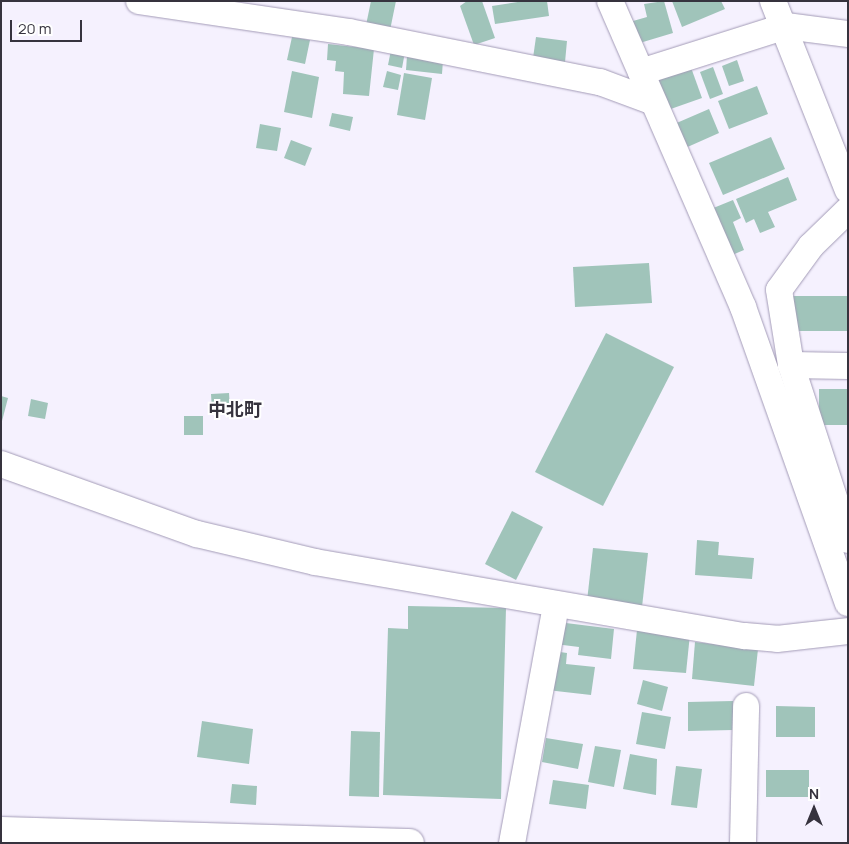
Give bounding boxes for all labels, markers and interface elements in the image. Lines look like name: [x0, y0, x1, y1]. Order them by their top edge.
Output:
scale bar: [12, 10, 85, 42]
text: 20 m: [18, 18, 51, 39]
district label: 中北町: [208, 398, 262, 420]
north arrow: [789, 784, 839, 834]
text: N: [809, 784, 819, 803]

